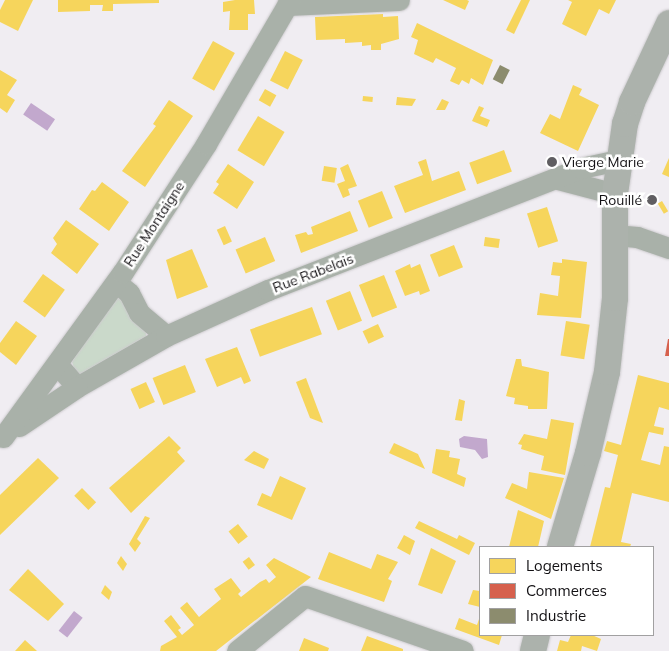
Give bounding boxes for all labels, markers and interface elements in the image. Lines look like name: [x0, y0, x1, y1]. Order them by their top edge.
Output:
place label: Vierge Marie: [562, 154, 644, 170]
marker: Vierge Marie: [546, 156, 558, 168]
street label: Rue Montaigne: [120, 178, 188, 270]
place label: Rouillé: [599, 192, 642, 208]
marker: Rouillé: [646, 194, 658, 206]
street label: Rue Rabelais: [270, 250, 356, 296]
legend: [479, 546, 654, 636]
text: Logements: [526, 556, 603, 575]
text: Commerces: [526, 581, 607, 600]
text: Industrie: [526, 606, 586, 625]

